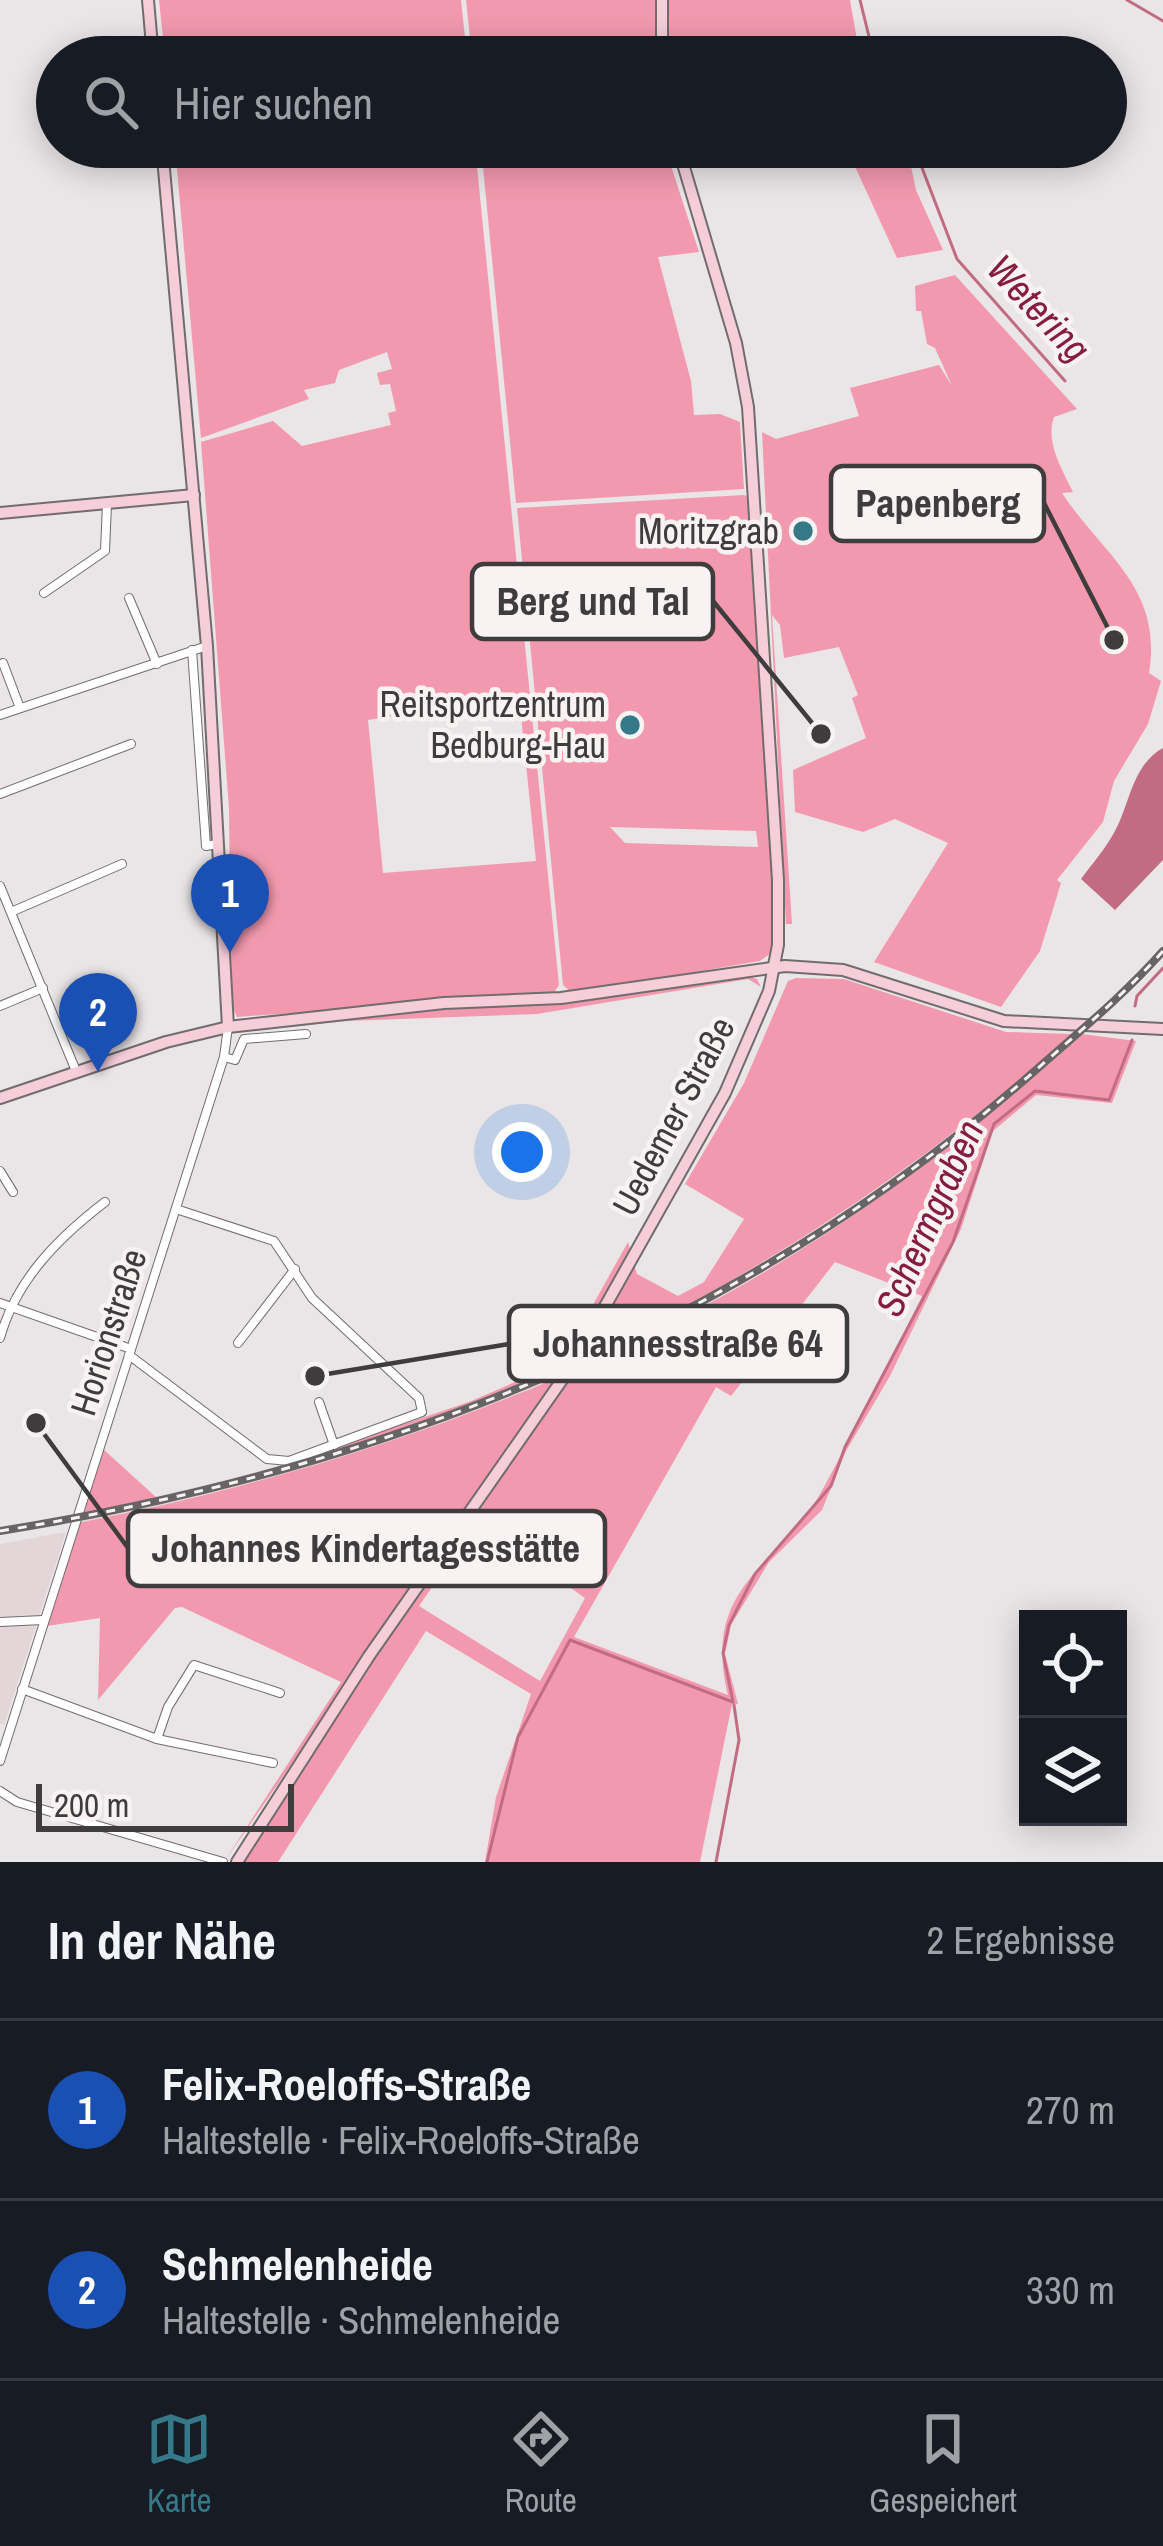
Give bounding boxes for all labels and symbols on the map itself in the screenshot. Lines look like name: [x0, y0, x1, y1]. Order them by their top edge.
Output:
water label: Wetering: [976, 243, 1102, 373]
callout: Papenberg: [831, 466, 1044, 541]
text: Papenberg: [855, 477, 1021, 529]
place label: Moritzgrab: [638, 507, 779, 555]
marker: Moritzgrab: [790, 518, 816, 544]
callout: Berg und Tal: [472, 564, 713, 639]
text: Berg und Tal: [496, 575, 690, 627]
place label: Reitsportzentrum Bedburg-Hau: [380, 680, 606, 769]
marker: Reitsportzentrum Bedburg-Hau: [617, 712, 643, 738]
pin: 1: [191, 854, 269, 953]
pin: 2: [59, 973, 137, 1072]
street label: Uedemer Straße: [601, 1008, 745, 1224]
water label: Schermgraben: [863, 1112, 995, 1324]
your location: [492, 1122, 552, 1182]
street label: Horionstraße: [59, 1243, 157, 1421]
callout: Johannesstraße 64: [509, 1306, 847, 1381]
text: Johannesstraße 64: [533, 1317, 823, 1369]
callout: Johannes Kindertagesstätte: [128, 1511, 605, 1586]
text: Johannes Kindertagesstätte: [152, 1522, 580, 1574]
scale bar: [36, 1778, 294, 1831]

